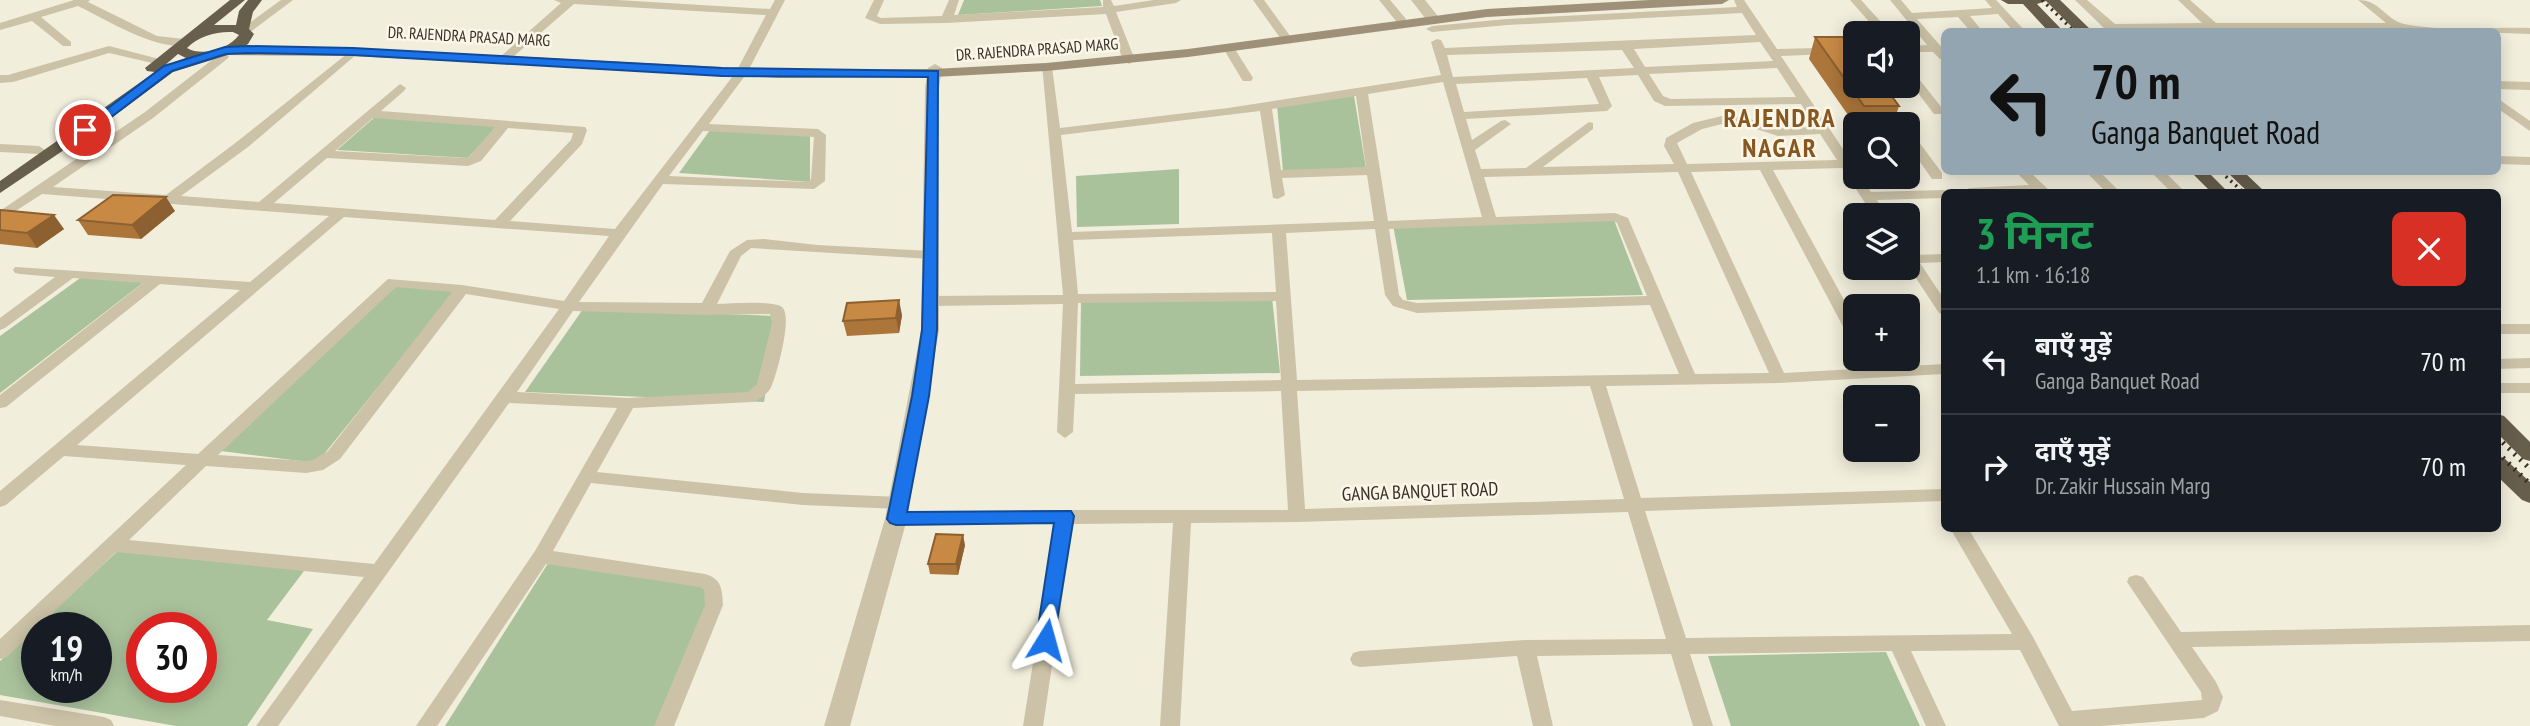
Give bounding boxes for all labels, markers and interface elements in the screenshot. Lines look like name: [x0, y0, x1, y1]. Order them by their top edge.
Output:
map controls: [1843, 21, 1920, 462]
button: sound: [1843, 21, 1920, 98]
street label: DR. RAJENDRA PRASAD MARG: [387, 22, 551, 50]
street label: DR. RAJENDRA PRASAD MARG: [955, 33, 1119, 65]
text: 70 m: [2091, 49, 2180, 113]
icon: left: [1976, 56, 2067, 147]
pin: [55, 100, 115, 160]
district label: RAJENDRA NAGAR: [1723, 101, 1837, 164]
icon: arrive: [66, 111, 104, 149]
text: Ganga Banquet Road: [2091, 111, 2320, 153]
button: search: [1843, 112, 1920, 189]
button: layers: [1843, 203, 1920, 280]
text: 3 मिनट: [1976, 206, 2093, 261]
button: close: [2392, 212, 2466, 286]
text: 1.1 km · 16:18: [1976, 260, 2090, 289]
button: +: [1843, 294, 1920, 371]
text: बाएँ मुड़ें: [2035, 329, 2112, 362]
icon: left: [1976, 343, 2014, 381]
text: 70 m: [2420, 345, 2466, 378]
text: Ganga Banquet Road: [2035, 366, 2200, 395]
button: −: [1843, 385, 1920, 462]
text: दाएँ मुड़ें: [2035, 434, 2110, 467]
icon: right: [1976, 448, 2014, 486]
text: 70 m: [2420, 450, 2466, 483]
text: Dr. Zakir Hussain Marg: [2035, 471, 2210, 500]
street label: GANGA BANQUET ROAD: [1341, 476, 1499, 506]
position arrow: [1009, 603, 1083, 677]
speed limit sign: 30: [126, 612, 217, 703]
text: 19: [50, 625, 83, 671]
text: km/h: [51, 663, 82, 686]

